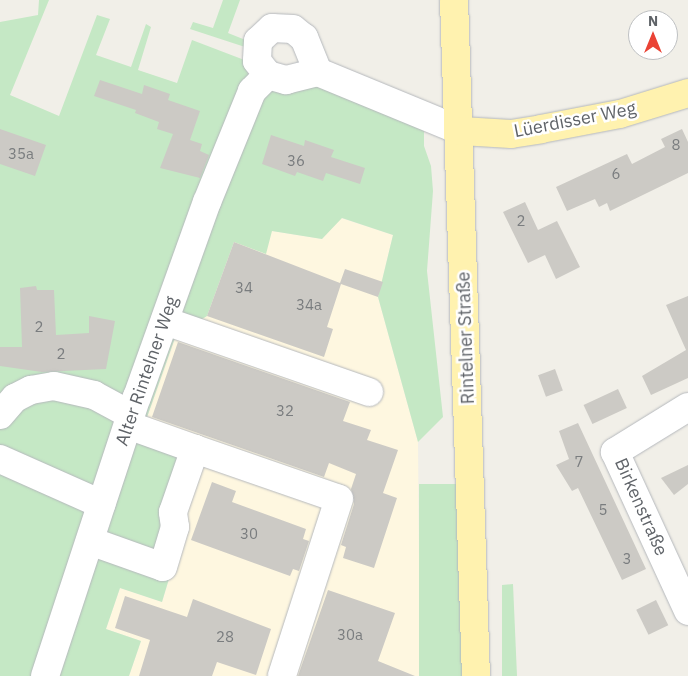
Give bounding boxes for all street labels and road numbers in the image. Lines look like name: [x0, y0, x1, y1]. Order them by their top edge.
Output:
street label: Lüerdisser Weg: [512, 98, 638, 142]
street label: Rintelner Straße: [453, 271, 479, 405]
street label: Alter Rintelner Weg: [111, 293, 183, 449]
street label: Birkenstraße: [610, 455, 672, 559]

